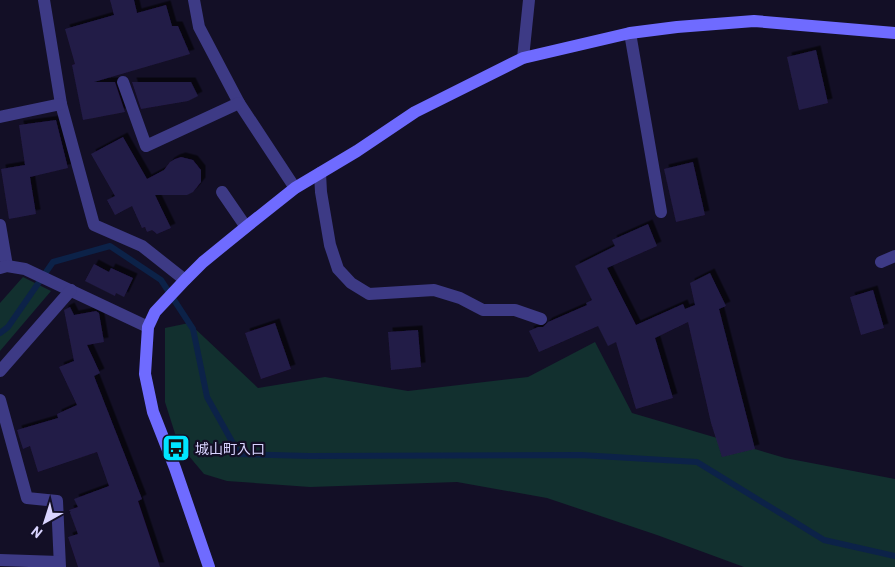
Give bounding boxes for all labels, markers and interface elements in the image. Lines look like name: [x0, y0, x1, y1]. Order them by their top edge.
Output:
bus stop icon: 城山町入口: [161, 433, 191, 463]
place label: 城山町入口: [195, 440, 265, 457]
north arrow: [20, 497, 70, 547]
text: N: [28, 523, 45, 542]

